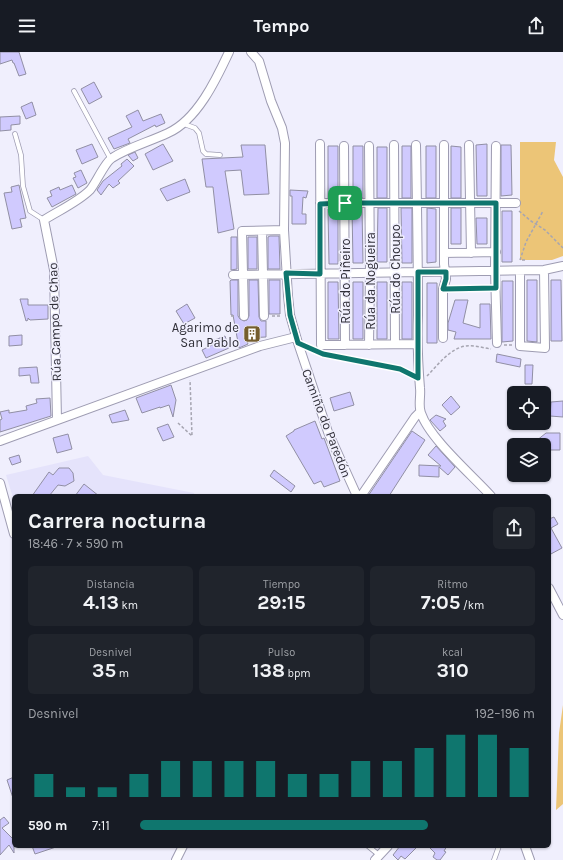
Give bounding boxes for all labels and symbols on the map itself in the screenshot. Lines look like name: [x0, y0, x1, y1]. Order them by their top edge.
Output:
pin: [328, 186, 362, 220]
street label: Rúa do Choupo: [388, 224, 403, 314]
street label: Rúa da Nogueira: [363, 232, 378, 330]
street label: Rúa do Piñeiro: [338, 238, 353, 324]
street label: Rúa Campo de Chao: [45, 262, 64, 382]
place label: Agarimo de San Pablo: [172, 320, 239, 350]
building icon: Agarimo de San Pablo: [242, 324, 262, 344]
street label: Camiño do Paredón: [299, 367, 354, 480]

